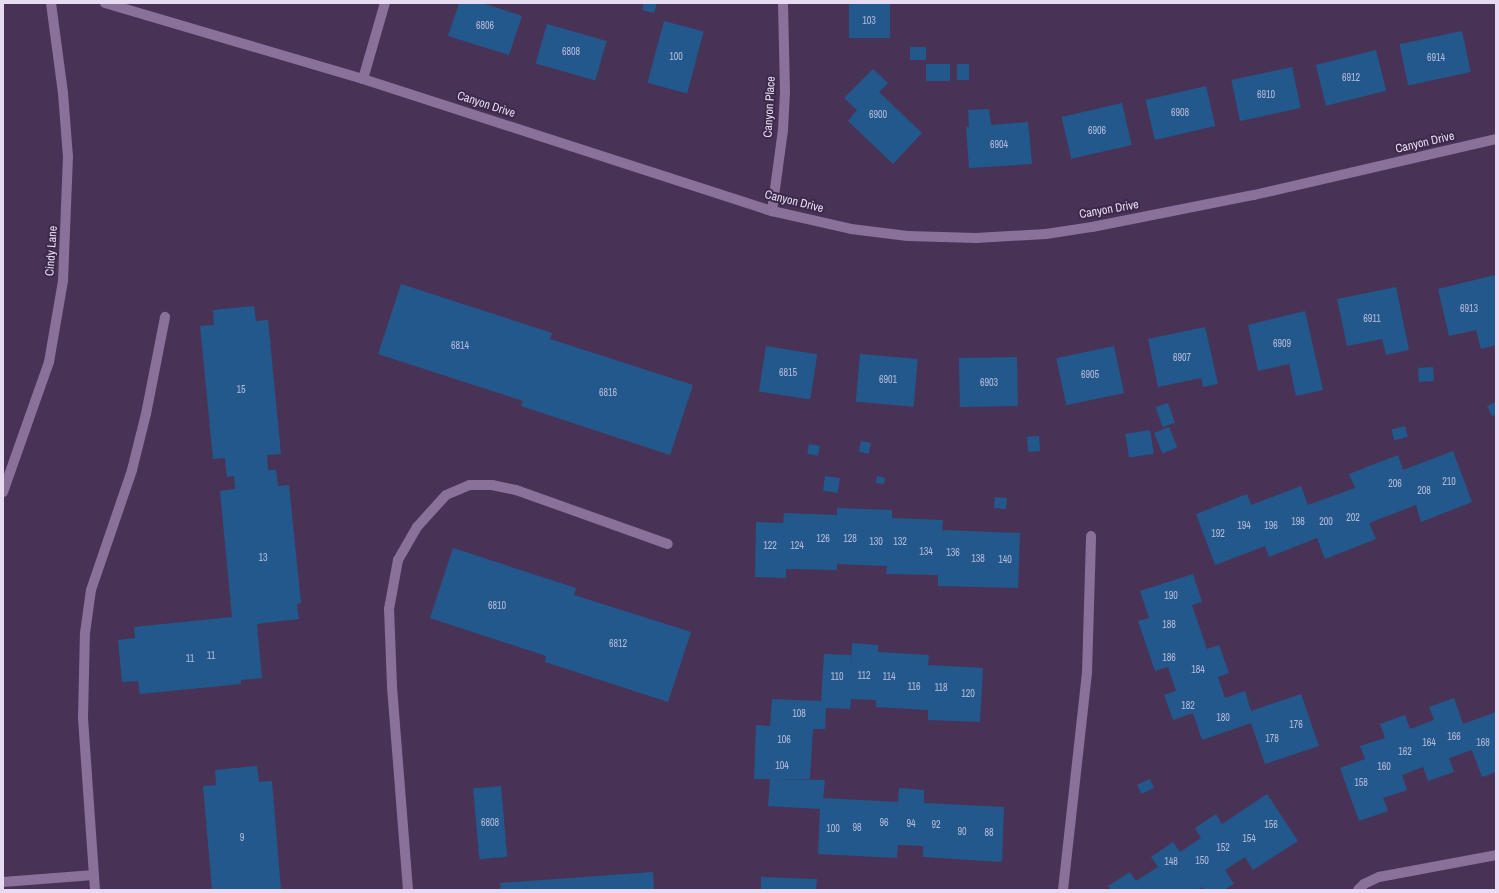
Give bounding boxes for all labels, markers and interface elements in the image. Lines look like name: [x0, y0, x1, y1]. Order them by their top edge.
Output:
house number: 103: [862, 15, 876, 27]
house number: 6806: [476, 20, 494, 32]
house number: 6808: [562, 46, 580, 58]
house number: 100: [669, 51, 683, 63]
house number: 6914: [1427, 52, 1445, 64]
house number: 6912: [1342, 72, 1360, 84]
street label: Canyon Place: [761, 76, 779, 138]
street label: Canyon Drive: [455, 89, 517, 121]
house number: 6910: [1257, 89, 1275, 101]
house number: 6908: [1171, 107, 1189, 119]
house number: 6900: [869, 109, 887, 121]
house number: 6906: [1088, 125, 1106, 137]
street label: Canyon Drive: [1394, 129, 1456, 157]
house number: 6904: [990, 139, 1008, 151]
street label: Canyon Drive: [763, 188, 825, 216]
street label: Canyon Drive: [1078, 198, 1140, 222]
street label: Cindy Lane: [43, 225, 61, 277]
house number: 6913: [1460, 303, 1478, 315]
house number: 6911: [1363, 313, 1381, 325]
house number: 6909: [1273, 338, 1291, 350]
house number: 6814: [451, 340, 469, 352]
house number: 6907: [1173, 352, 1191, 364]
house number: 6815: [779, 367, 797, 379]
house number: 6905: [1081, 369, 1099, 381]
house number: 6901: [879, 374, 897, 386]
house number: 6903: [980, 377, 998, 389]
house number: 15: [236, 384, 246, 396]
house number: 6816: [599, 387, 617, 399]
house number: 210: [1442, 476, 1456, 488]
house number: 206: [1388, 478, 1402, 490]
house number: 208: [1417, 485, 1431, 497]
house number: 202: [1346, 512, 1360, 524]
house number: 198: [1291, 516, 1305, 528]
house number: 200: [1319, 516, 1333, 528]
house number: 194: [1237, 520, 1251, 532]
house number: 196: [1264, 520, 1278, 532]
house number: 192: [1211, 528, 1225, 540]
house number: 126: [816, 533, 830, 545]
house number: 128: [843, 533, 857, 545]
house number: 130: [869, 536, 883, 548]
house number: 132: [893, 536, 907, 548]
house number: 122: [763, 540, 777, 552]
house number: 124: [790, 540, 804, 552]
house number: 134: [919, 546, 933, 558]
house number: 136: [946, 547, 960, 559]
house number: 13: [258, 552, 268, 564]
house number: 138: [971, 553, 985, 565]
house number: 140: [998, 554, 1012, 566]
house number: 190: [1164, 590, 1178, 602]
house number: 6810: [488, 600, 506, 612]
house number: 188: [1162, 619, 1176, 631]
house number: 6812: [609, 638, 627, 650]
house number: 11: [207, 650, 215, 662]
house number: 186: [1162, 652, 1176, 664]
house number: 11: [186, 653, 194, 665]
house number: 184: [1191, 664, 1205, 676]
house number: 112: [857, 670, 871, 682]
house number: 110: [830, 671, 844, 683]
house number: 114: [882, 671, 896, 683]
house number: 116: [907, 681, 921, 693]
house number: 118: [934, 682, 948, 694]
house number: 120: [961, 688, 975, 700]
house number: 182: [1181, 700, 1195, 712]
house number: 108: [792, 708, 806, 720]
house number: 180: [1216, 712, 1230, 724]
house number: 176: [1289, 719, 1303, 731]
house number: 166: [1447, 731, 1461, 743]
house number: 178: [1265, 733, 1279, 745]
house number: 106: [777, 734, 791, 746]
house number: 164: [1422, 737, 1436, 749]
house number: 168: [1476, 737, 1490, 749]
house number: 162: [1398, 746, 1412, 758]
house number: 104: [775, 760, 789, 772]
house number: 160: [1377, 761, 1391, 773]
house number: 158: [1354, 777, 1368, 789]
house number: 6808: [481, 817, 499, 829]
house number: 96: [879, 817, 889, 829]
house number: 94: [906, 818, 916, 830]
house number: 92: [931, 819, 941, 831]
house number: 156: [1264, 819, 1278, 831]
house number: 98: [852, 822, 862, 834]
house number: 100: [826, 823, 840, 835]
house number: 90: [957, 826, 967, 838]
house number: 88: [984, 827, 994, 839]
house number: 9: [240, 832, 244, 844]
house number: 154: [1242, 833, 1256, 845]
house number: 152: [1216, 842, 1230, 854]
house number: 150: [1195, 855, 1209, 867]
house number: 148: [1164, 856, 1178, 868]

